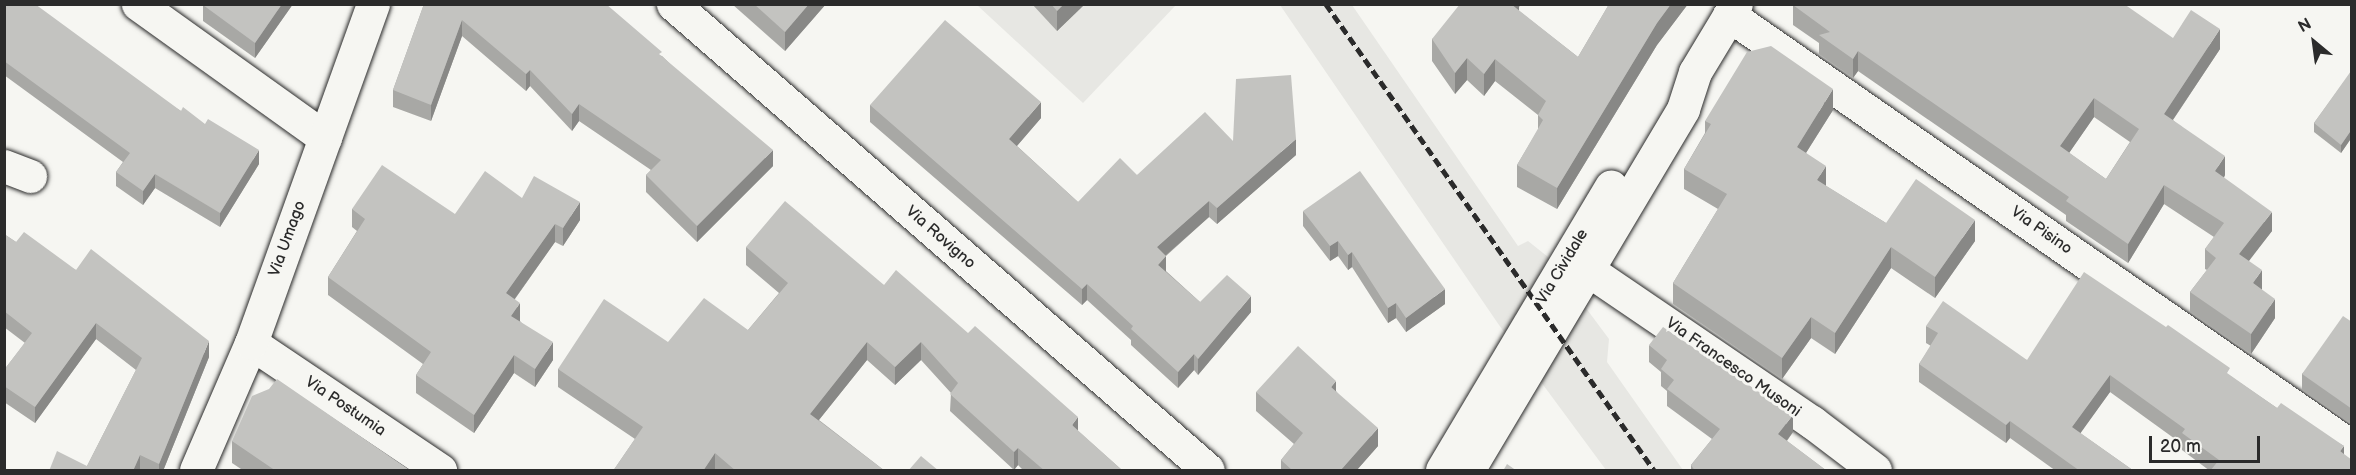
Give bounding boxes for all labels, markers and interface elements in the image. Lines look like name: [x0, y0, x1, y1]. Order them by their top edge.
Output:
north arrow: [2284, 12, 2344, 72]
text: N: [2295, 15, 2315, 37]
street label: Via Umago: [265, 198, 311, 280]
street label: Via Rovigno: [901, 202, 979, 274]
street label: Via Pisino: [2007, 203, 2075, 259]
street label: Via Cividale: [1533, 226, 1593, 308]
street label: Via Francesco Musoni: [1662, 314, 1804, 422]
street label: Via Postumia: [301, 373, 389, 441]
scale bar: [2152, 424, 2263, 462]
text: 20 m: [2160, 436, 2201, 457]

